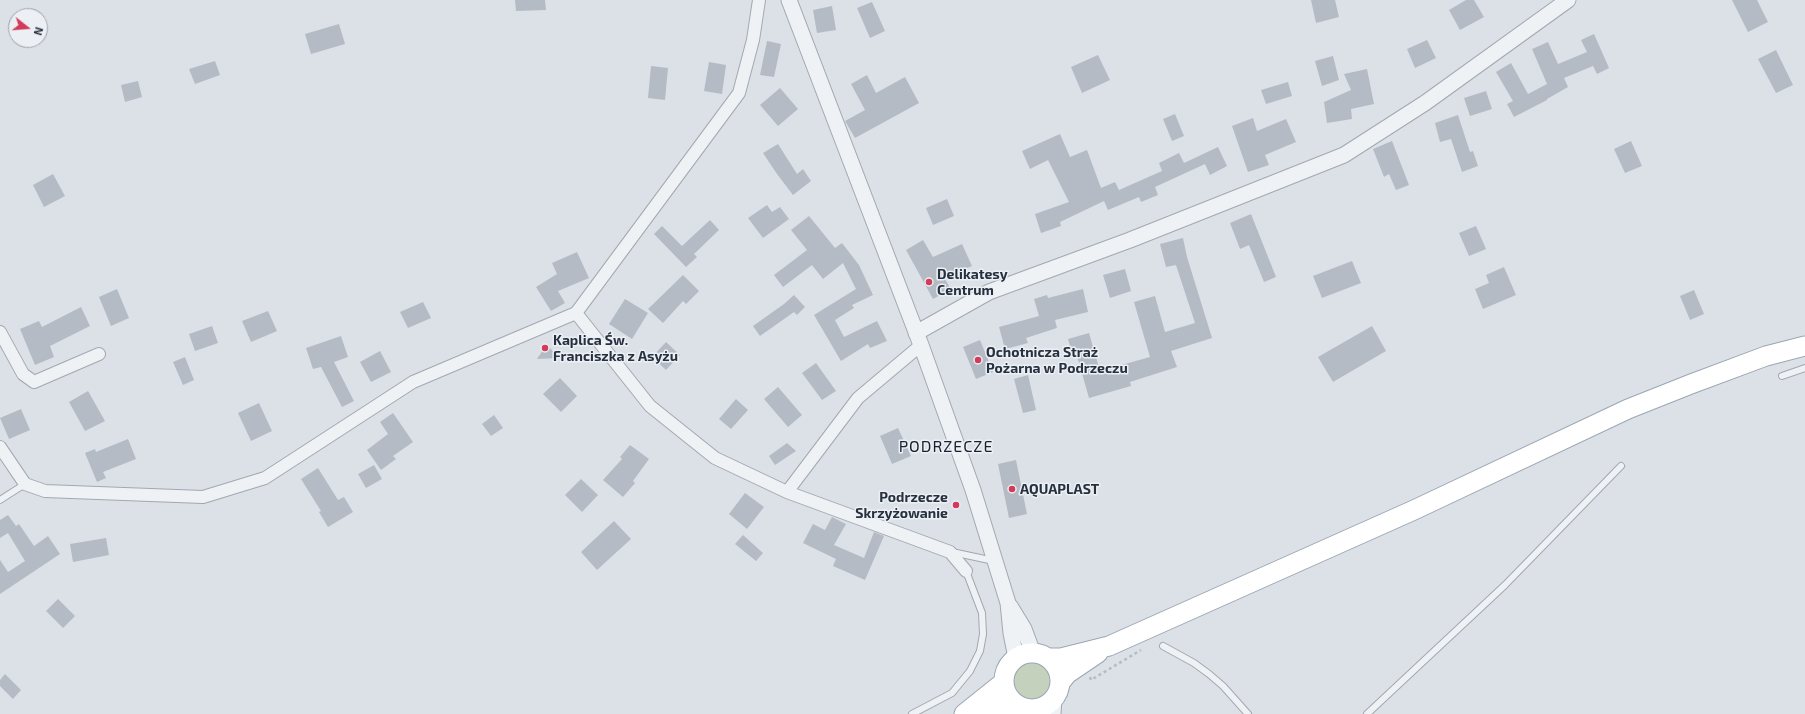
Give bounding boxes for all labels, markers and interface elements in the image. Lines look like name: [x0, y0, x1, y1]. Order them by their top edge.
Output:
north arrow: [8, 8, 48, 48]
text: N: [32, 26, 46, 37]
place label: Delikatesy Centrum: [937, 266, 1008, 298]
marker: Delikatesy Centrum: [924, 277, 934, 287]
place label: Kaplica Św. Franciszka z Asyżu: [553, 332, 678, 364]
marker: Kaplica Św. Franciszka z Asyżu: [540, 343, 550, 353]
place label: Ochotnicza Straż Pożarna w Podrzeczu: [986, 344, 1128, 376]
marker: Ochotnicza Straż Pożarna w Podrzeczu: [973, 355, 983, 365]
district label: PODRZECZE: [899, 437, 993, 457]
place label: AQUAPLAST: [1020, 481, 1099, 497]
marker: AQUAPLAST: [1007, 484, 1017, 494]
place label: Podrzecze Skrzyżowanie: [855, 489, 948, 522]
marker: Podrzecze Skrzyżowanie: [951, 500, 961, 510]

